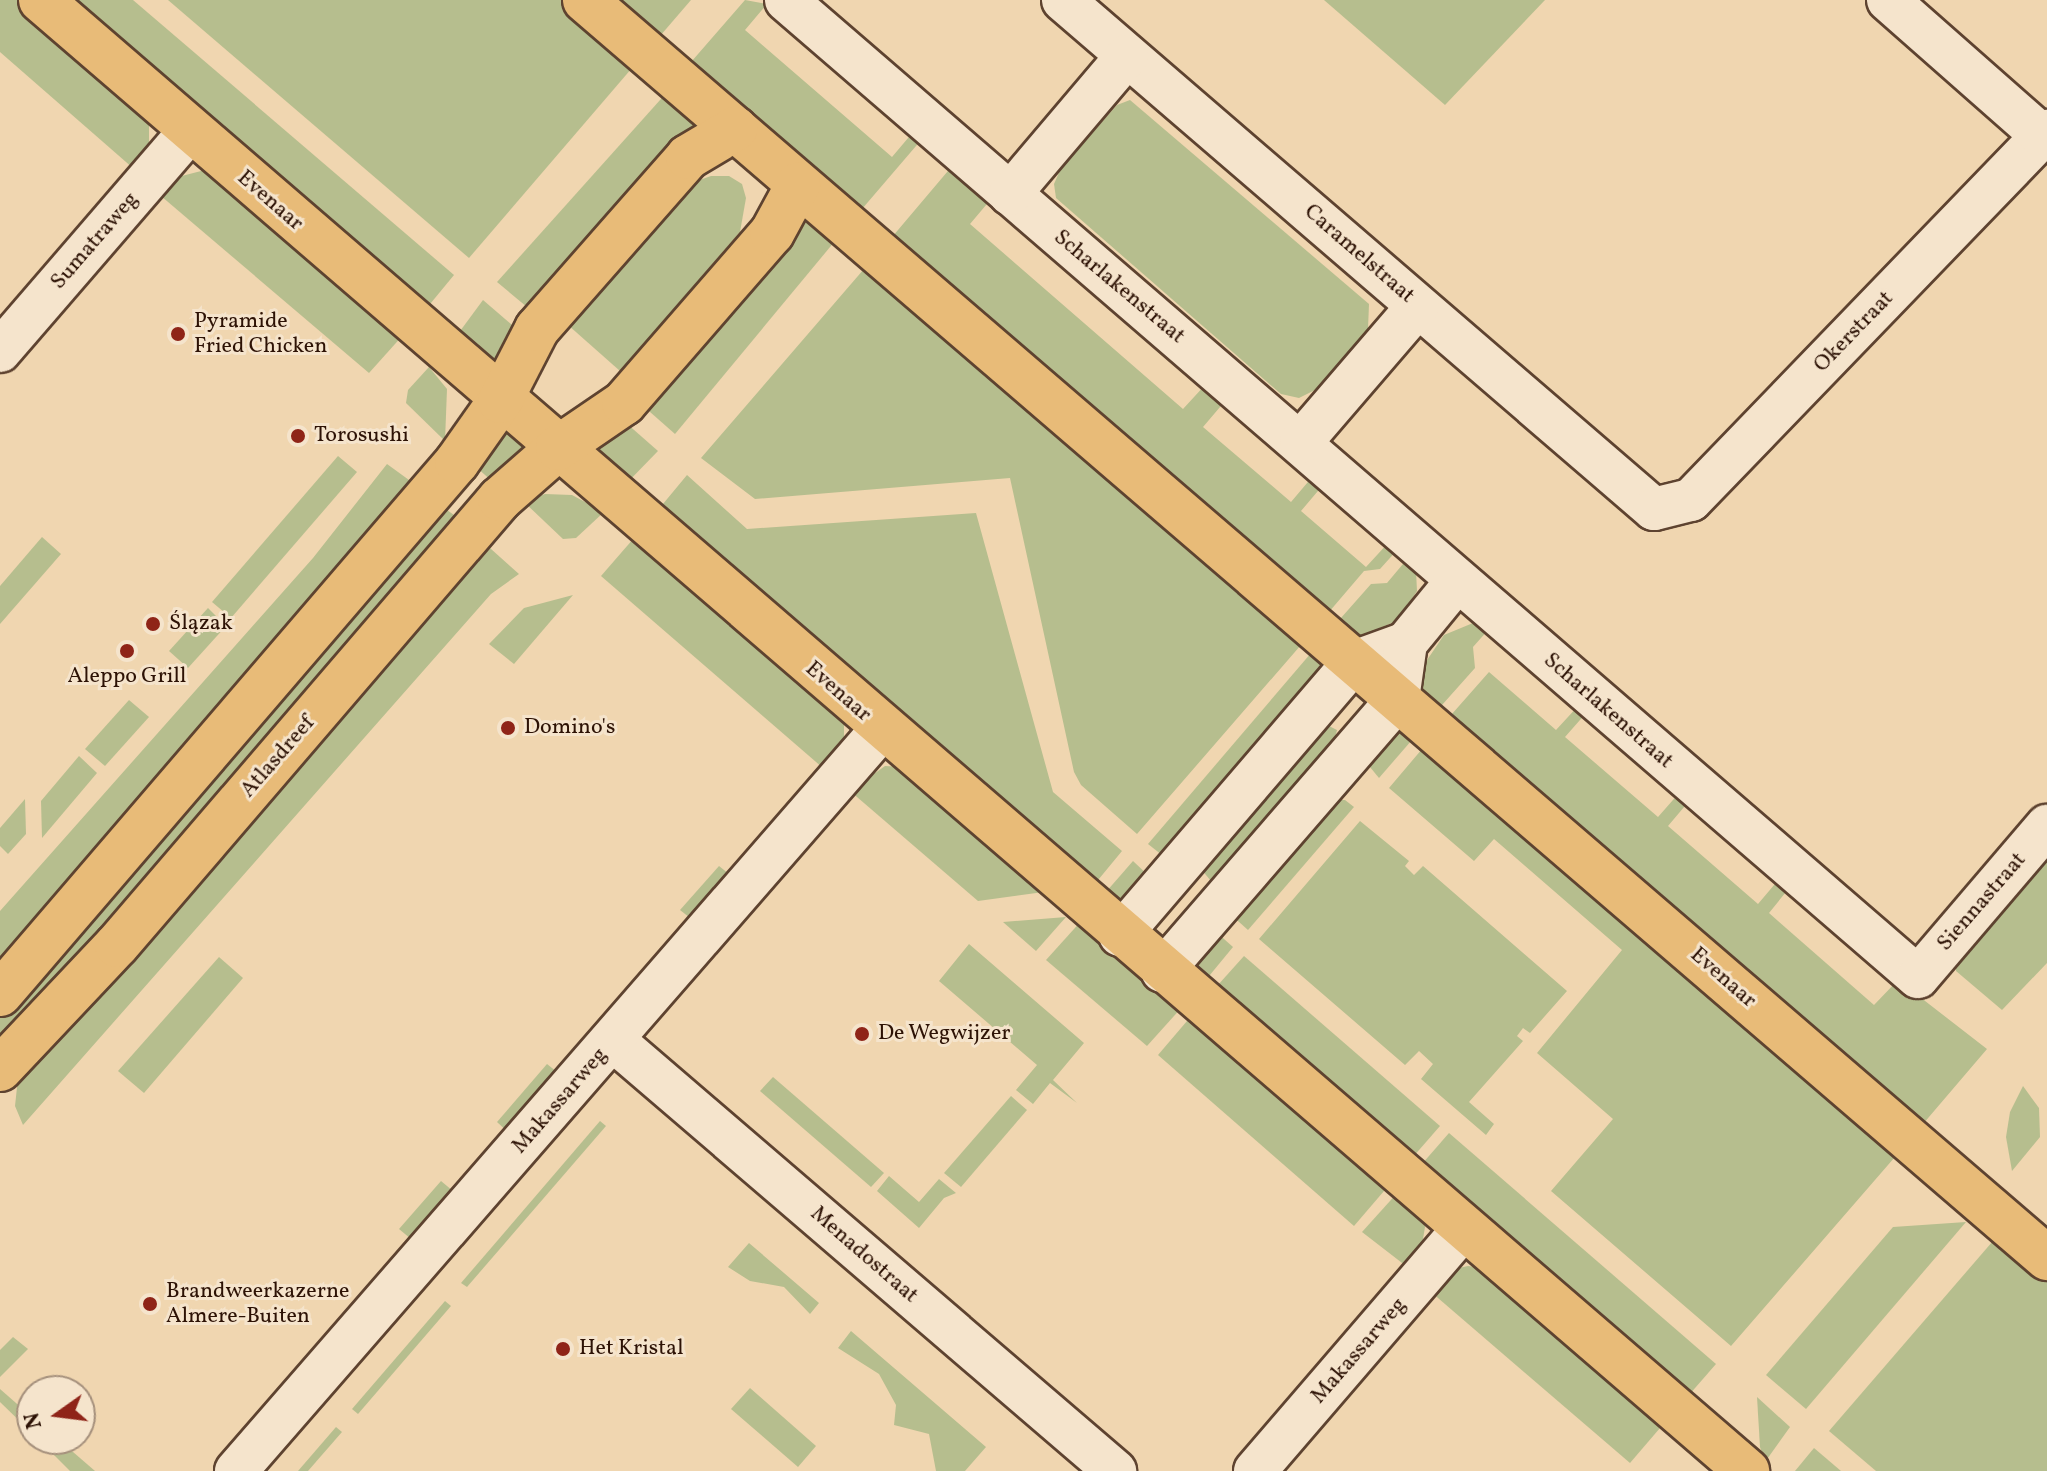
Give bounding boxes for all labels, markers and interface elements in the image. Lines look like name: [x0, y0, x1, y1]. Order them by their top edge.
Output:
street label: Evenaar: [231, 165, 309, 237]
street label: Sumatraweg: [46, 187, 144, 295]
street label: Caramelstraat: [1298, 199, 1420, 309]
street label: Scharlakenstraat: [1048, 224, 1190, 350]
street label: Okerstraat: [1809, 286, 1899, 378]
place label: Pyramide Fried Chicken: [194, 308, 327, 360]
marker: Pyramide Fried Chicken: [169, 325, 187, 343]
place label: Torosushi: [314, 423, 409, 449]
marker: Torosushi: [289, 427, 307, 445]
place label: Ślązak: [169, 611, 233, 637]
marker: Ślązak: [144, 615, 162, 633]
marker: Aleppo Grill: [118, 642, 136, 660]
street label: Scharlakenstraat: [1538, 648, 1678, 774]
street label: Evenaar: [799, 656, 877, 728]
place label: Aleppo Grill: [68, 664, 186, 690]
street label: Atlasdreef: [235, 711, 321, 803]
place label: Domino's: [524, 715, 615, 741]
marker: Domino's: [499, 719, 517, 737]
street label: Siennastraat: [1932, 847, 2032, 957]
street label: Evenaar: [1684, 942, 1762, 1014]
place label: De Wegwijzer: [878, 1021, 1011, 1047]
marker: De Wegwijzer: [853, 1025, 871, 1043]
street label: Makassarweg: [507, 1043, 613, 1159]
street label: Menadostraat: [805, 1201, 923, 1309]
place label: Brandweerkazerne Almere-Buiten: [166, 1278, 349, 1330]
street label: Makassarweg: [1306, 1293, 1412, 1409]
marker: Brandweerkazerne Almere-Buiten: [141, 1295, 159, 1313]
place label: Het Kristal: [579, 1336, 684, 1362]
marker: Het Kristal: [554, 1340, 572, 1358]
north arrow: [16, 1375, 96, 1455]
text: N: [17, 1409, 51, 1432]

